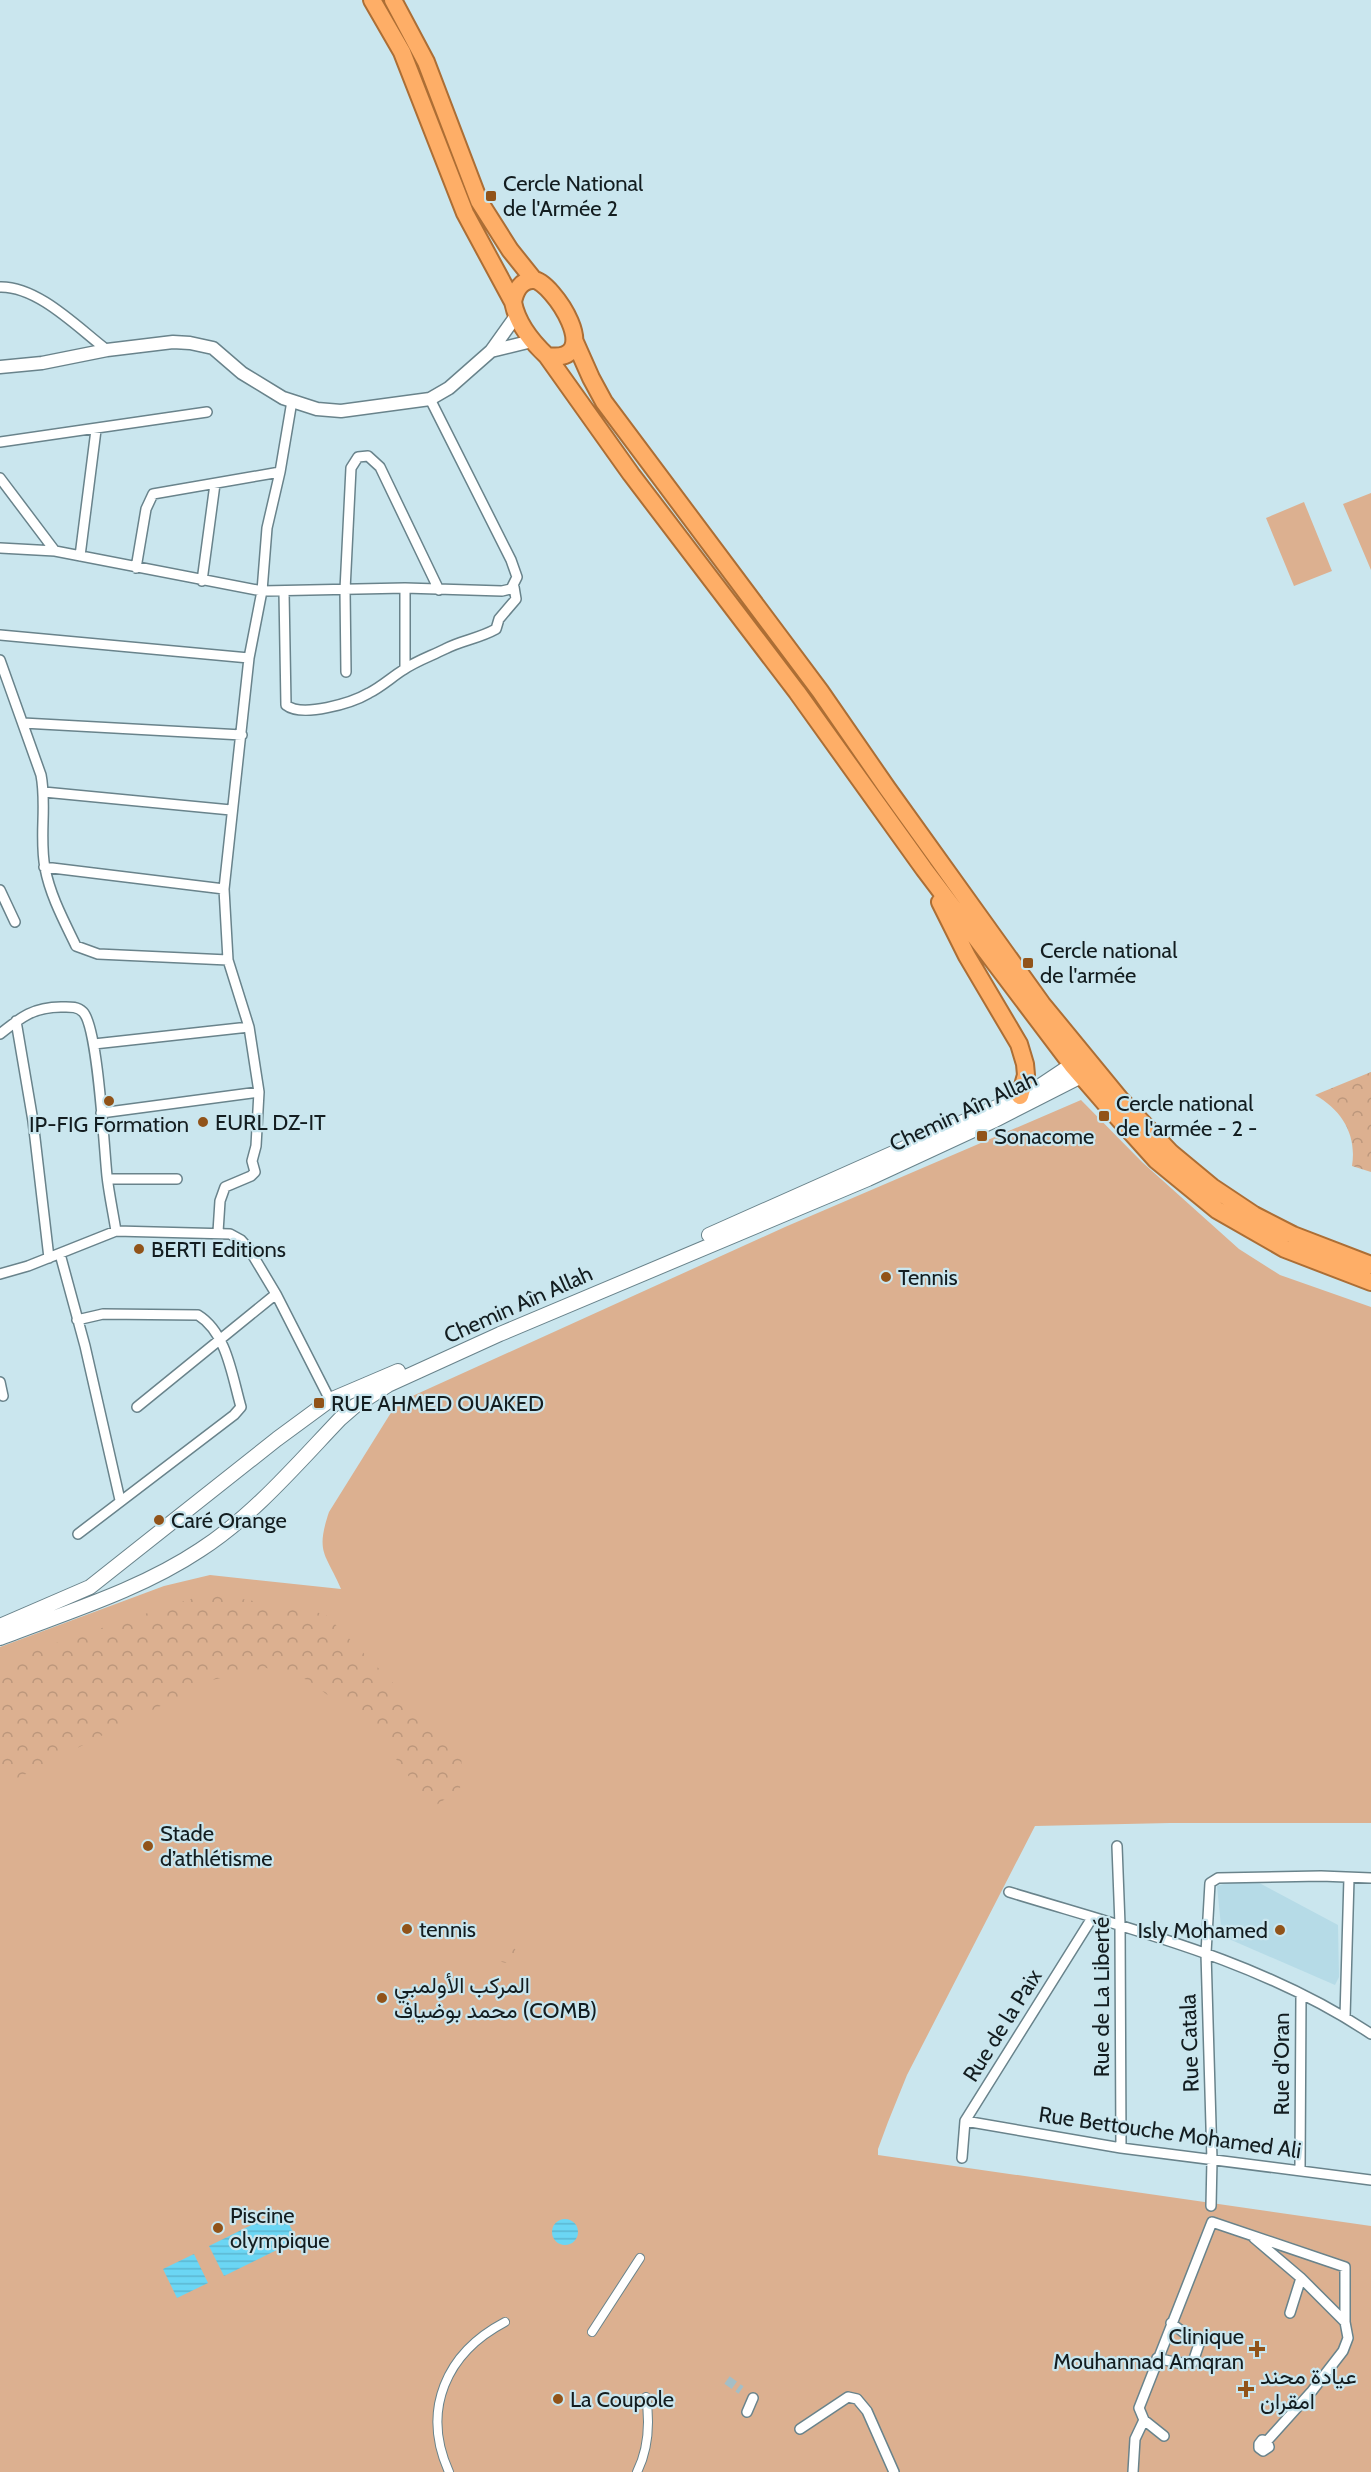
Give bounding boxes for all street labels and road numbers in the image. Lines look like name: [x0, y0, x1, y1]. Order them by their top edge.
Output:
street label: Chemin Aîn Allah: [885, 1065, 1041, 1157]
street label: Chemin Aîn Allah: [440, 1260, 597, 1349]
street label: Rue de La Liberté: [1088, 1917, 1115, 2077]
street label: Rue de la Paix: [957, 1963, 1048, 2087]
street label: Rue Catala: [1174, 1993, 1205, 2093]
street label: Rue d'Oran: [1268, 2012, 1295, 2116]
street label: Rue Bettouche Mohamed Ali: [1037, 2101, 1303, 2164]

